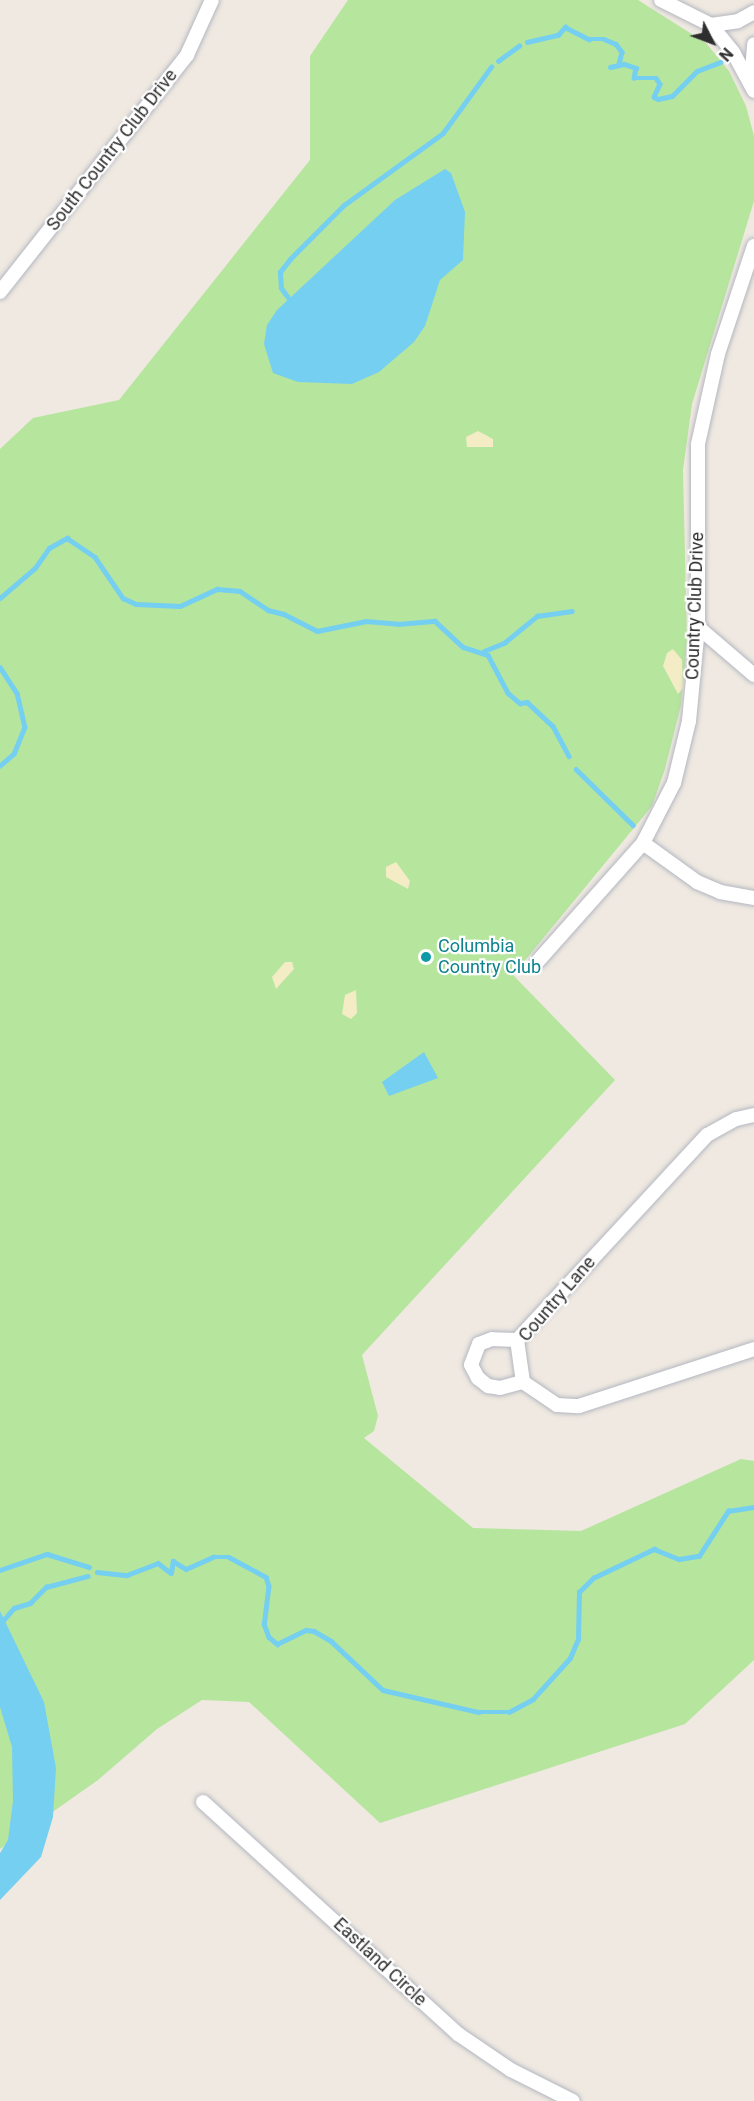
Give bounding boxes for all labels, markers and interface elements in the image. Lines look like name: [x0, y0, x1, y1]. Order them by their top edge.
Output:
north arrow: [682, 12, 742, 72]
text: N: [715, 44, 737, 65]
street label: South Country Club Drive: [42, 65, 182, 235]
street label: Country Club Drive: [682, 532, 708, 680]
place label: Columbia Country Club: [438, 936, 541, 978]
marker: Columbia Country Club: [419, 950, 433, 964]
street label: Country Lane: [514, 1252, 600, 1346]
street label: Eastland Circle: [329, 1913, 431, 2011]

